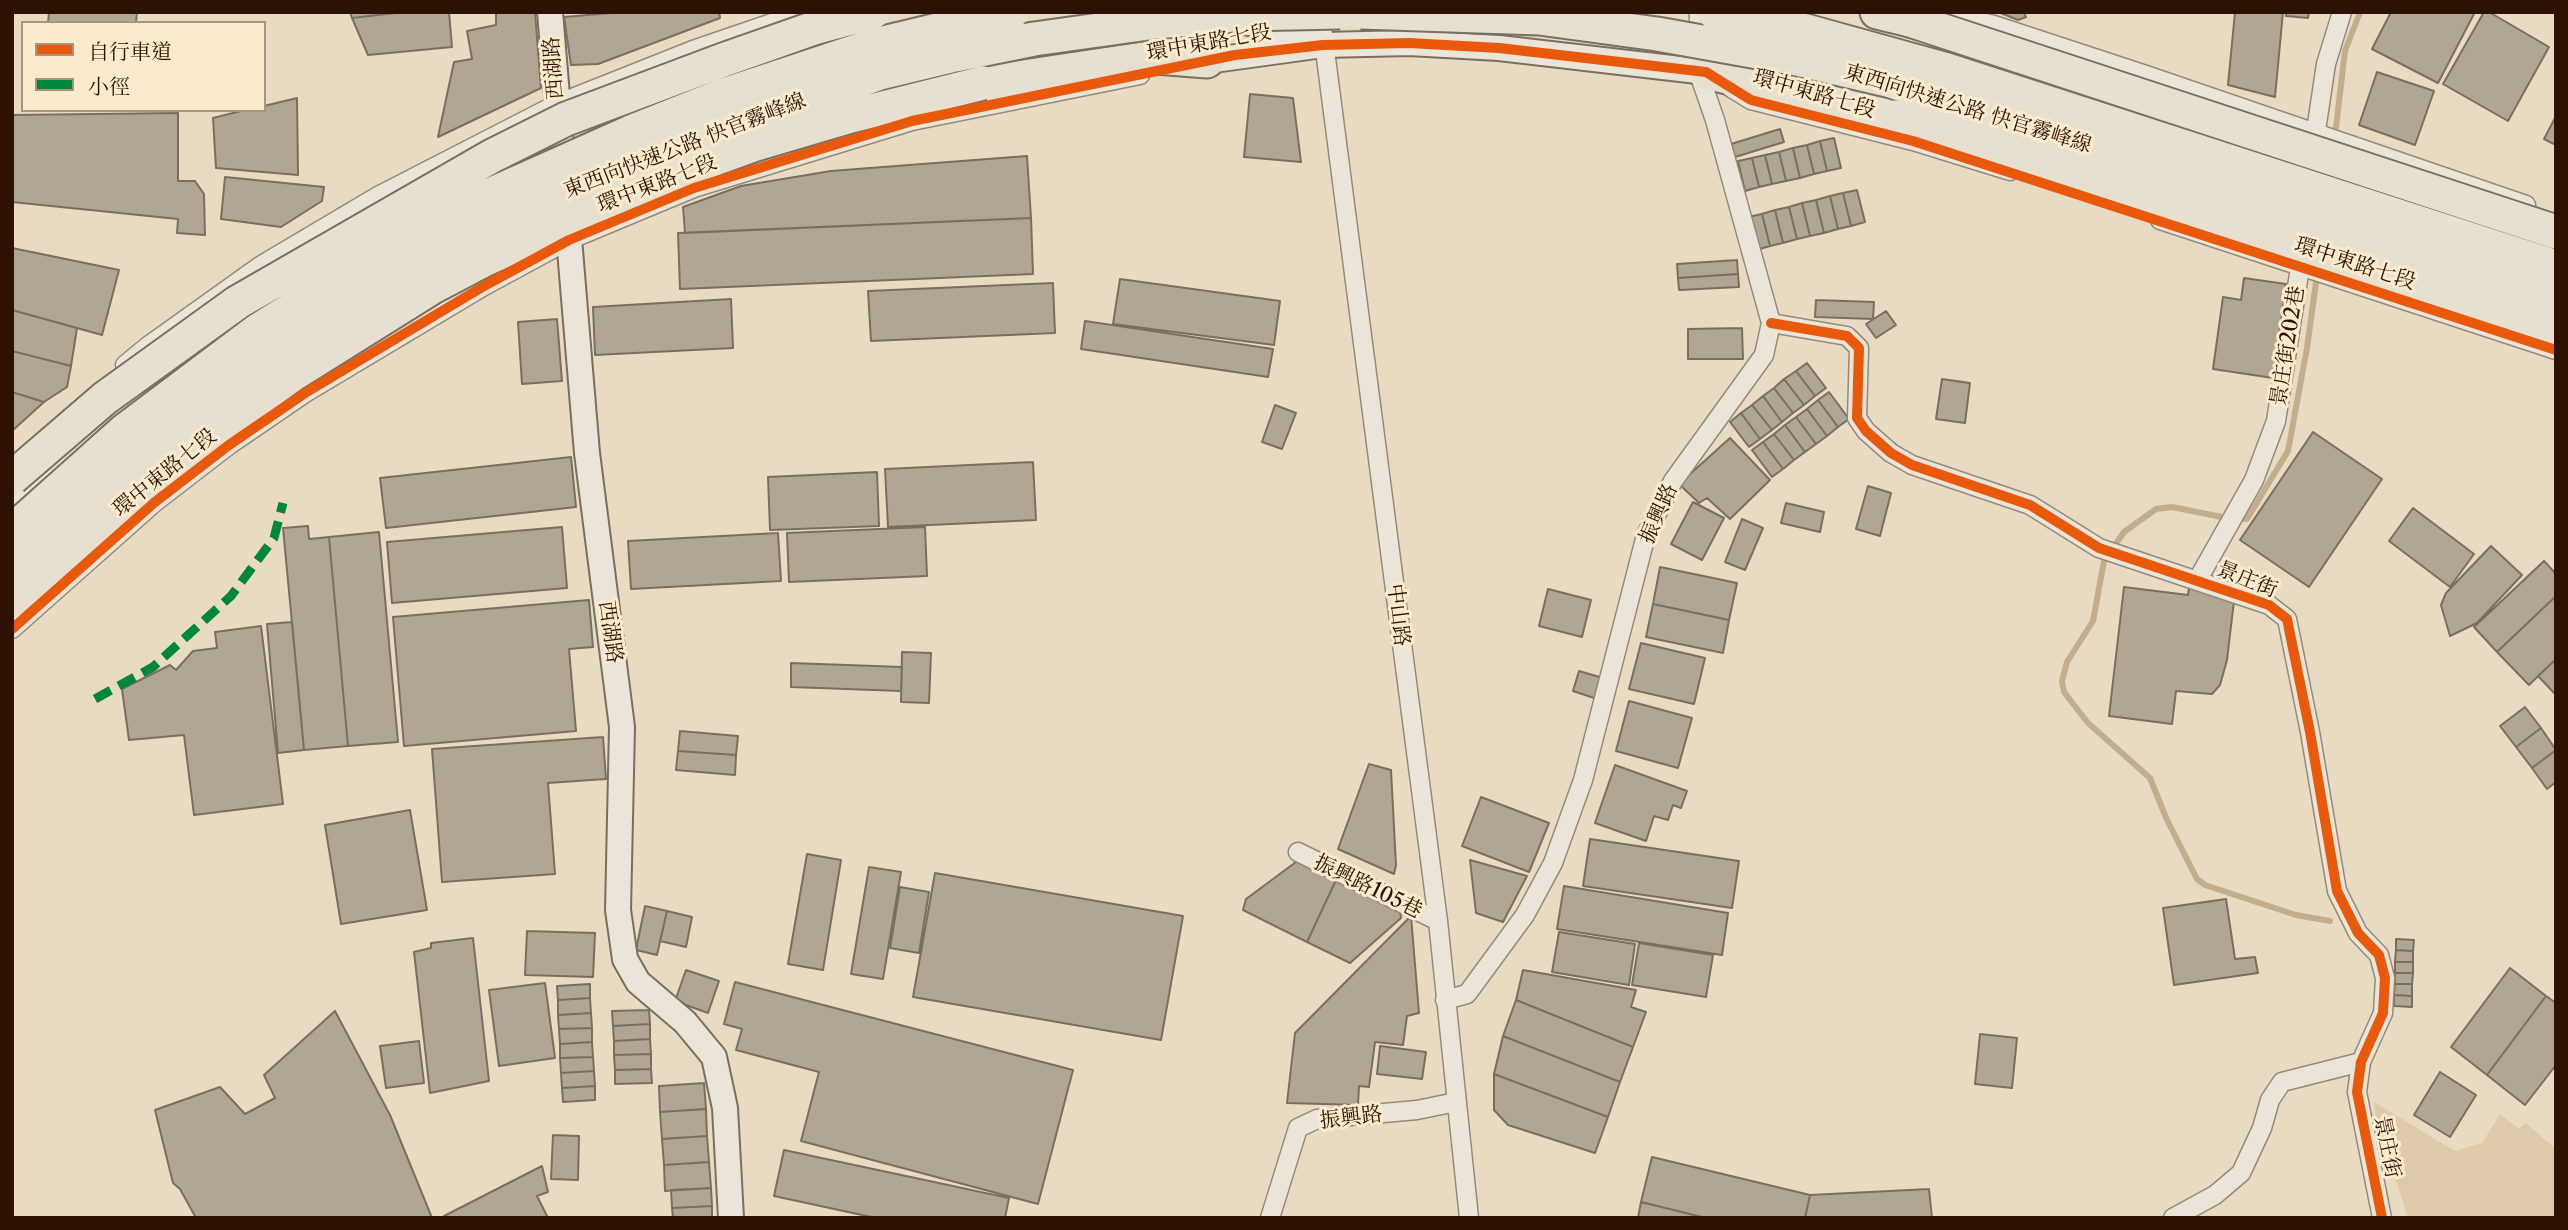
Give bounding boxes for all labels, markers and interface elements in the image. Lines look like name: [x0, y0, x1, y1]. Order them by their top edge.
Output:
street label: 環中東路七段: [1145, 20, 1273, 66]
legend: [21, 21, 266, 112]
street label: 西湖路: [539, 36, 569, 100]
text: 自行車道: [88, 39, 172, 64]
street label: 東西向快速公路 快官霧峰線: [1841, 59, 2095, 159]
street label: 環中東路七段: [1750, 65, 1878, 123]
text: 小徑: [88, 74, 130, 99]
street label: 東西向快速公路 快官霧峰線: [560, 88, 810, 204]
street label: 環中東路七段: [594, 150, 720, 218]
street label: 環中東路七段: [2291, 233, 2419, 295]
street label: 景庄街202巷: [2266, 284, 2310, 408]
street label: 環中東路七段: [108, 424, 222, 522]
street label: 振興路: [1635, 480, 1683, 548]
street label: 景庄街: [2213, 557, 2281, 603]
street label: 中山路: [1382, 582, 1414, 648]
street label: 西湖路: [593, 599, 627, 665]
street label: 振興路105巷: [1310, 850, 1426, 924]
street label: 振興路: [1318, 1102, 1384, 1134]
street label: 景庄街: [2369, 1114, 2405, 1180]

